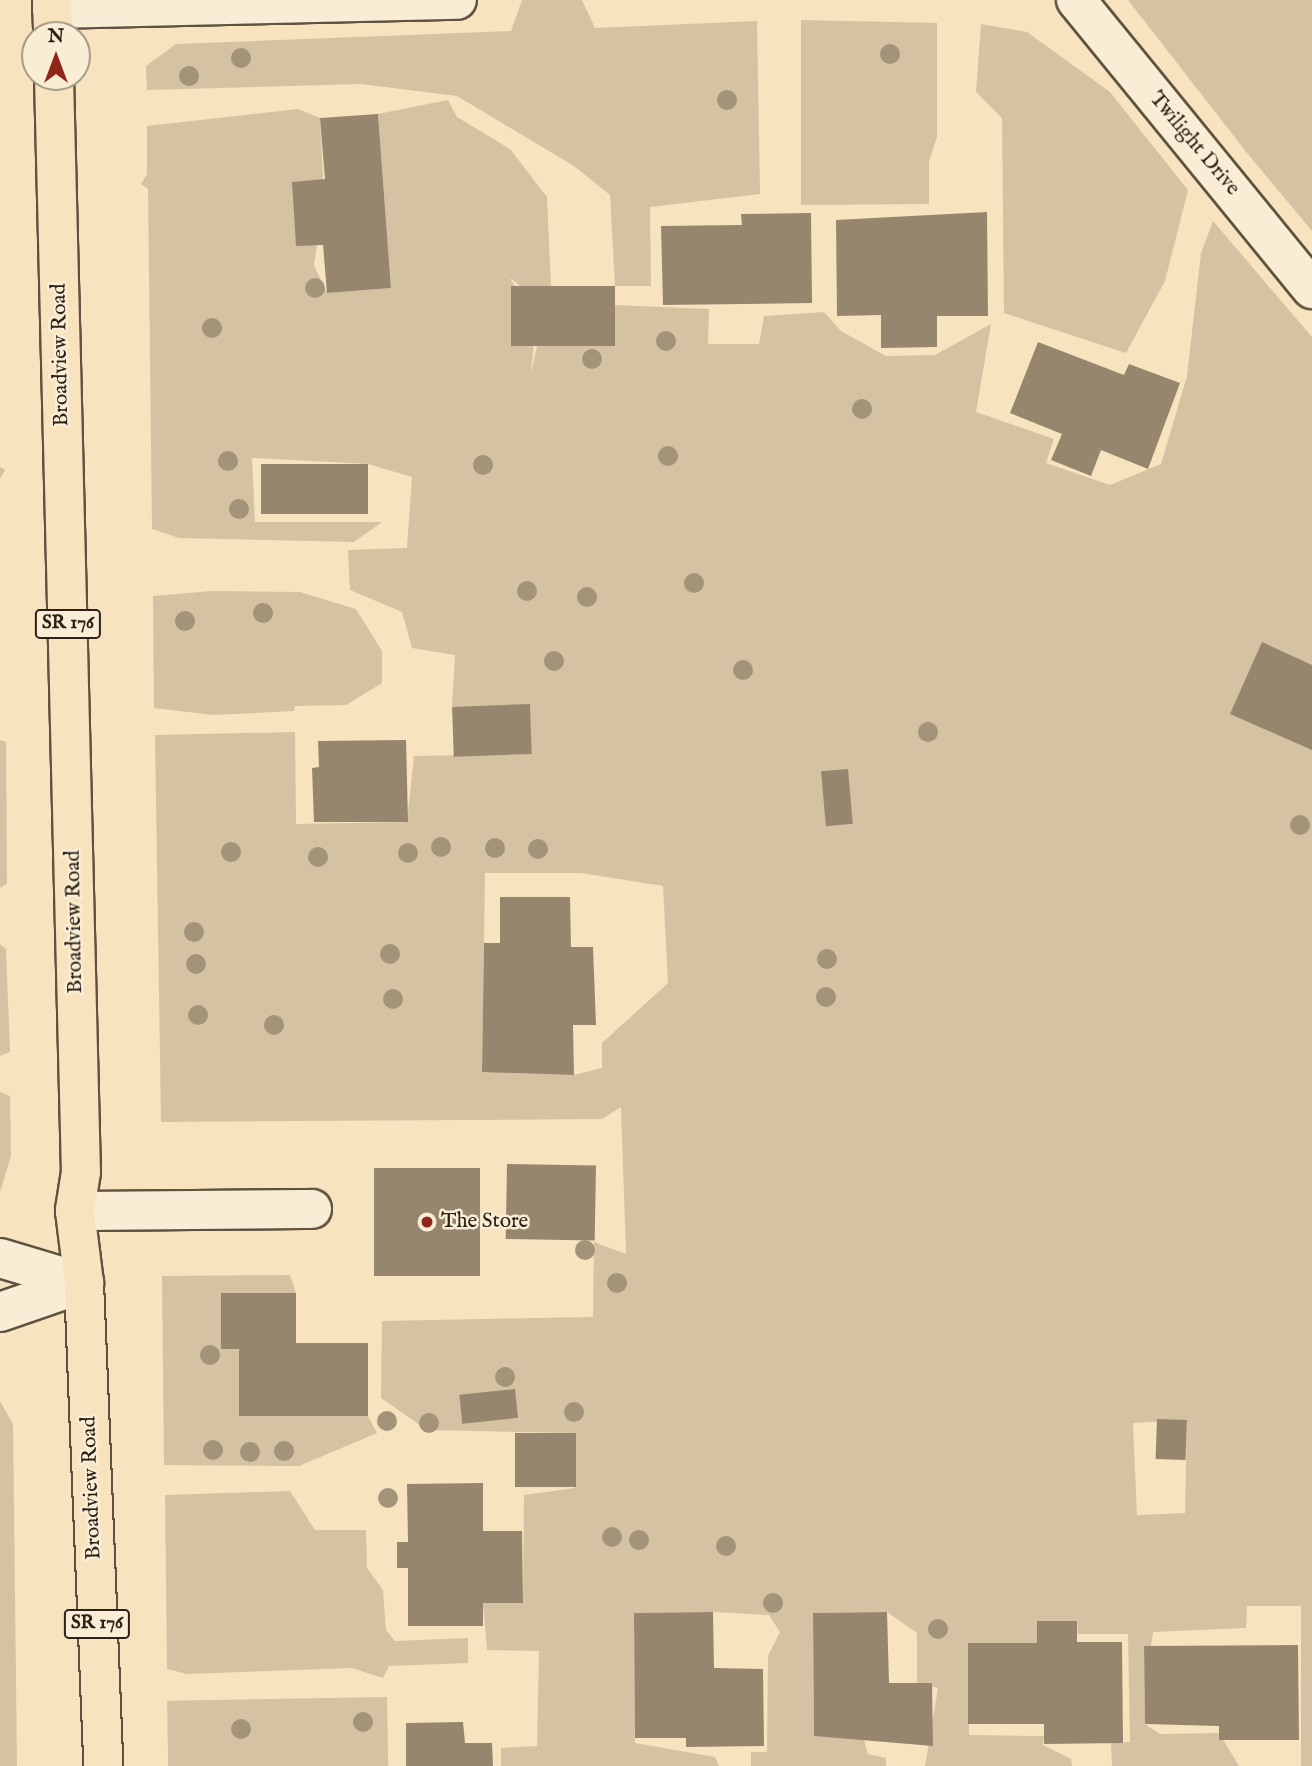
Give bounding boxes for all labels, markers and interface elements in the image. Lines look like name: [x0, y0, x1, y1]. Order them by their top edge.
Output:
north arrow: [21, 21, 91, 91]
text: N: [48, 25, 64, 49]
street label: Twilight Drive: [1143, 87, 1245, 201]
street label: Broadview Road: [47, 283, 75, 427]
road number: SR 176: [35, 608, 101, 639]
street label: Broadview Road: [61, 850, 89, 994]
place label: The Store: [441, 1209, 528, 1235]
marker: The Store: [419, 1214, 435, 1230]
street label: Broadview Road: [77, 1416, 107, 1560]
road number: SR 176: [64, 1608, 130, 1640]

